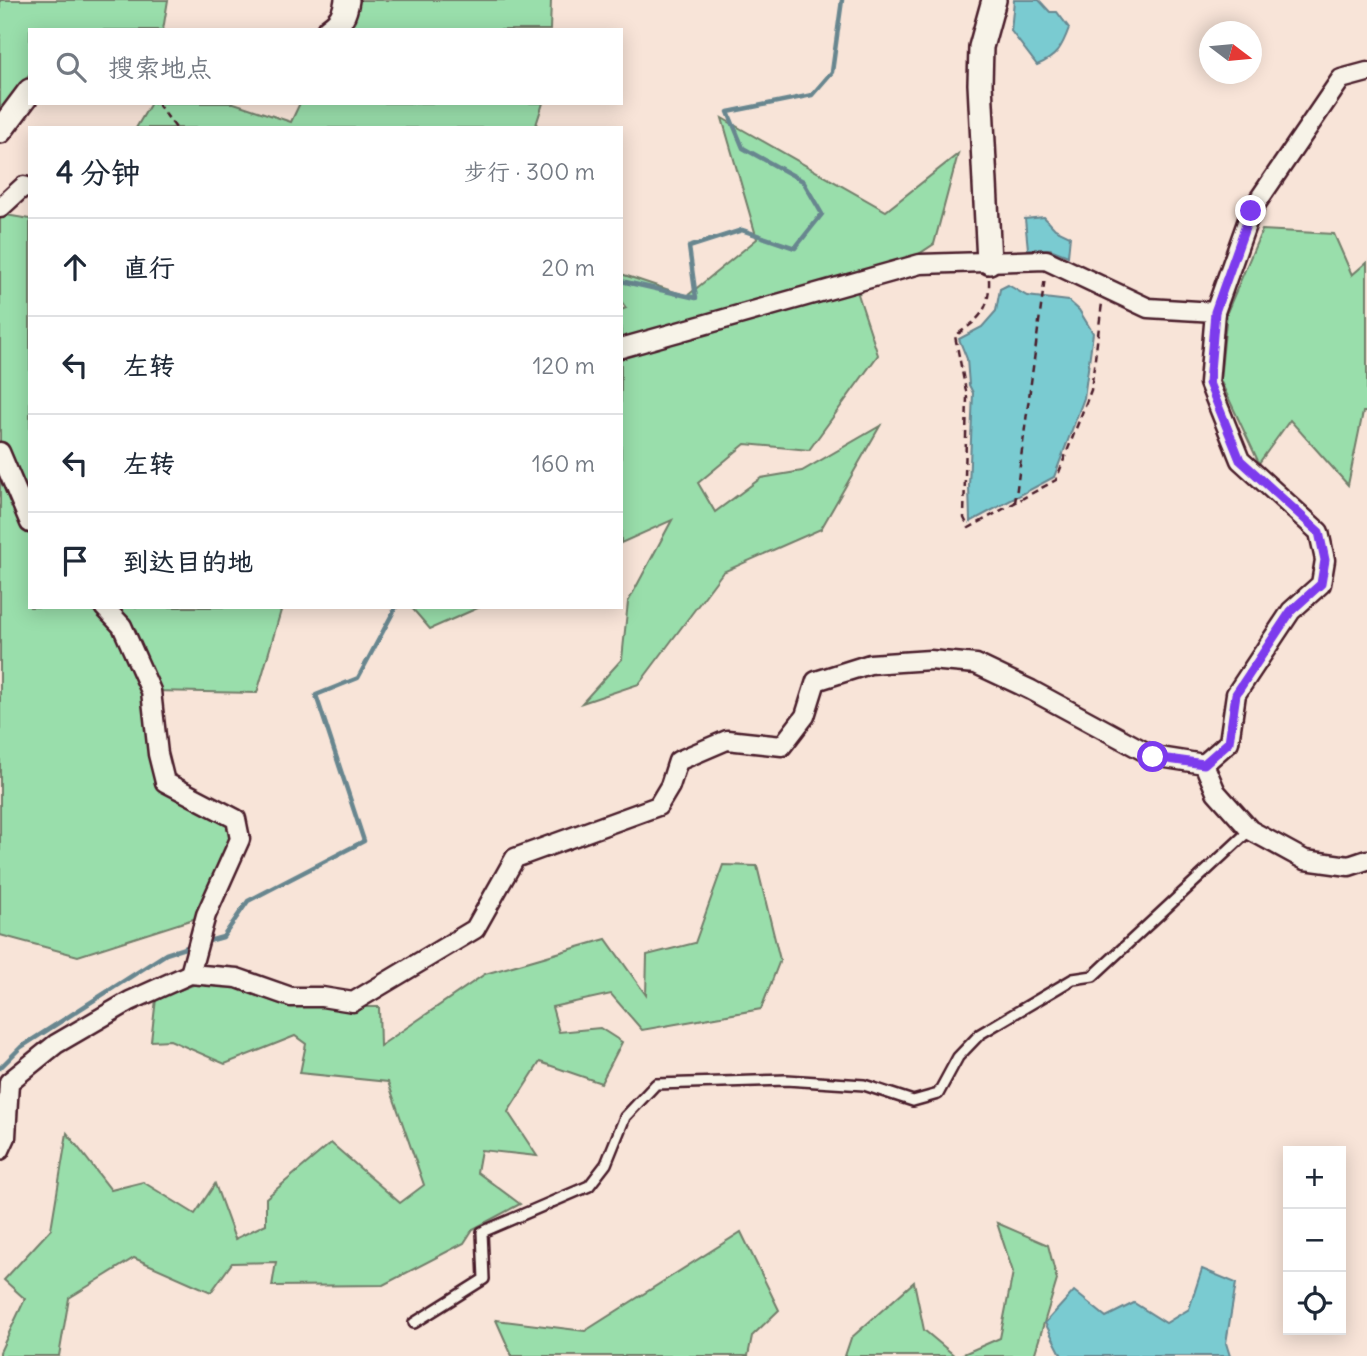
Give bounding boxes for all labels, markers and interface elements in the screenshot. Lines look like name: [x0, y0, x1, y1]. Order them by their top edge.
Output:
north arrow: [1199, 21, 1262, 84]
search box: [28, 28, 623, 105]
icon: search: [52, 48, 90, 86]
text: 搜索地点: [108, 51, 212, 84]
text: 4 分钟: [56, 153, 140, 191]
text: 步行 · 300 m: [464, 157, 595, 186]
route end: [1235, 195, 1266, 226]
icon: ahead: [56, 248, 94, 286]
text: 直行: [123, 251, 175, 284]
text: 20 m: [542, 253, 595, 282]
icon: left: [56, 346, 94, 384]
text: 左转: [123, 349, 175, 382]
text: 120 m: [532, 351, 595, 380]
icon: left: [56, 444, 94, 482]
text: 左转: [123, 447, 175, 480]
text: 160 m: [532, 449, 595, 478]
icon: arrive: [56, 542, 94, 580]
text: 到达目的地: [123, 545, 253, 578]
route start: [1137, 741, 1168, 772]
map controls: [1283, 1146, 1346, 1335]
button: +: [1283, 1146, 1346, 1209]
button: −: [1283, 1209, 1346, 1272]
button: locate: [1283, 1272, 1346, 1335]

